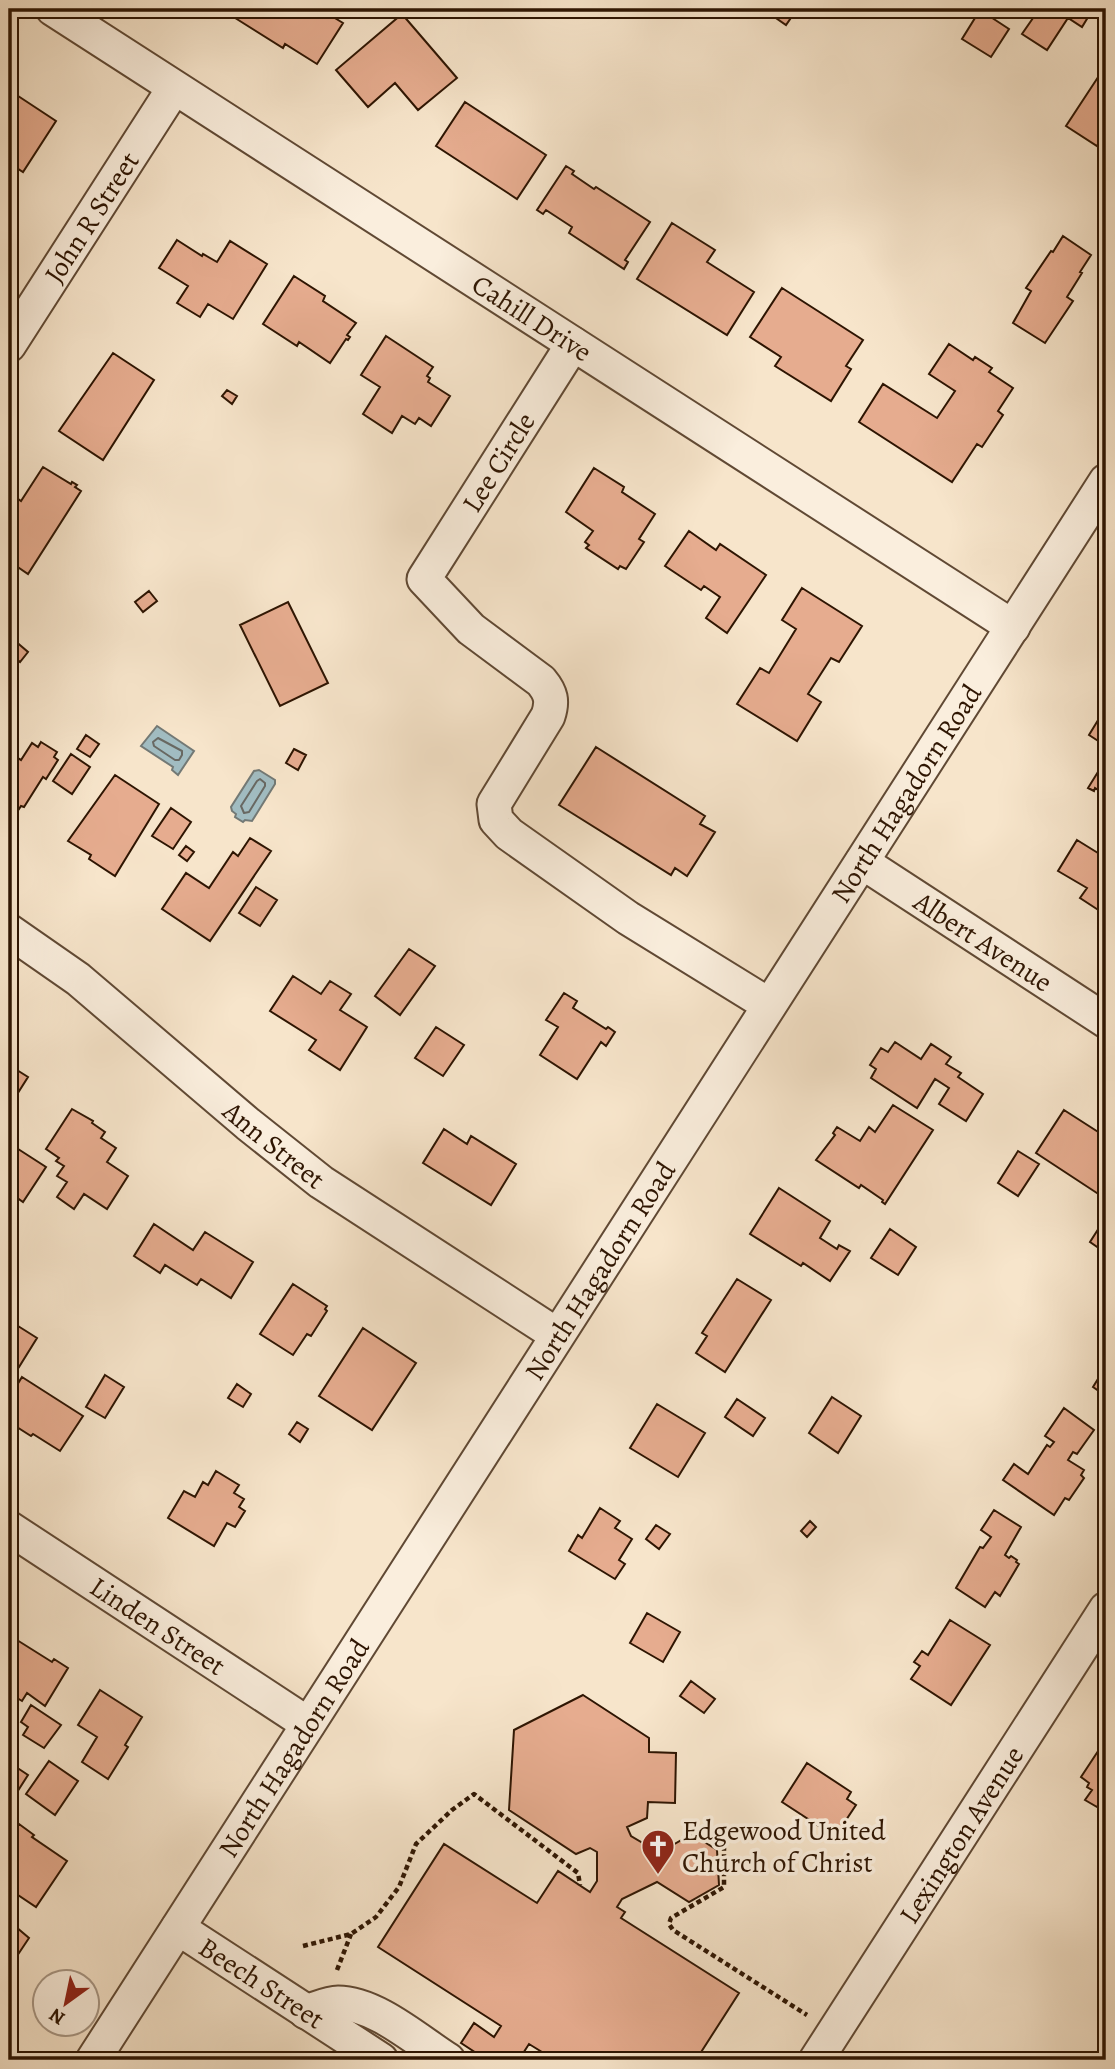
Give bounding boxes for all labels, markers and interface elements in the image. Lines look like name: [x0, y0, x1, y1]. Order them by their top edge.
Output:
street label: John R Street: [36, 145, 148, 291]
street label: Cahill Drive: [464, 266, 599, 371]
street label: Lee Circle: [453, 405, 544, 520]
street label: North Hagadorn Road: [822, 676, 991, 911]
street label: Albert Avenue: [905, 882, 1060, 1001]
street label: Ann Street: [214, 1092, 333, 1198]
street label: North Hagadorn Road: [516, 1153, 685, 1388]
street label: Linden Street: [82, 1568, 232, 1685]
street label: North Hagadorn Road: [210, 1631, 379, 1865]
street label: Lexington Avenue: [891, 1739, 1033, 1931]
place label: Edgewood United Church of Christ: [682, 1812, 887, 1882]
church icon: Edgewood United Church of Christ: [639, 1827, 677, 1876]
street label: Beech Street: [191, 1929, 332, 2038]
north arrow: [32, 1968, 102, 2038]
text: N: [44, 2002, 70, 2031]

